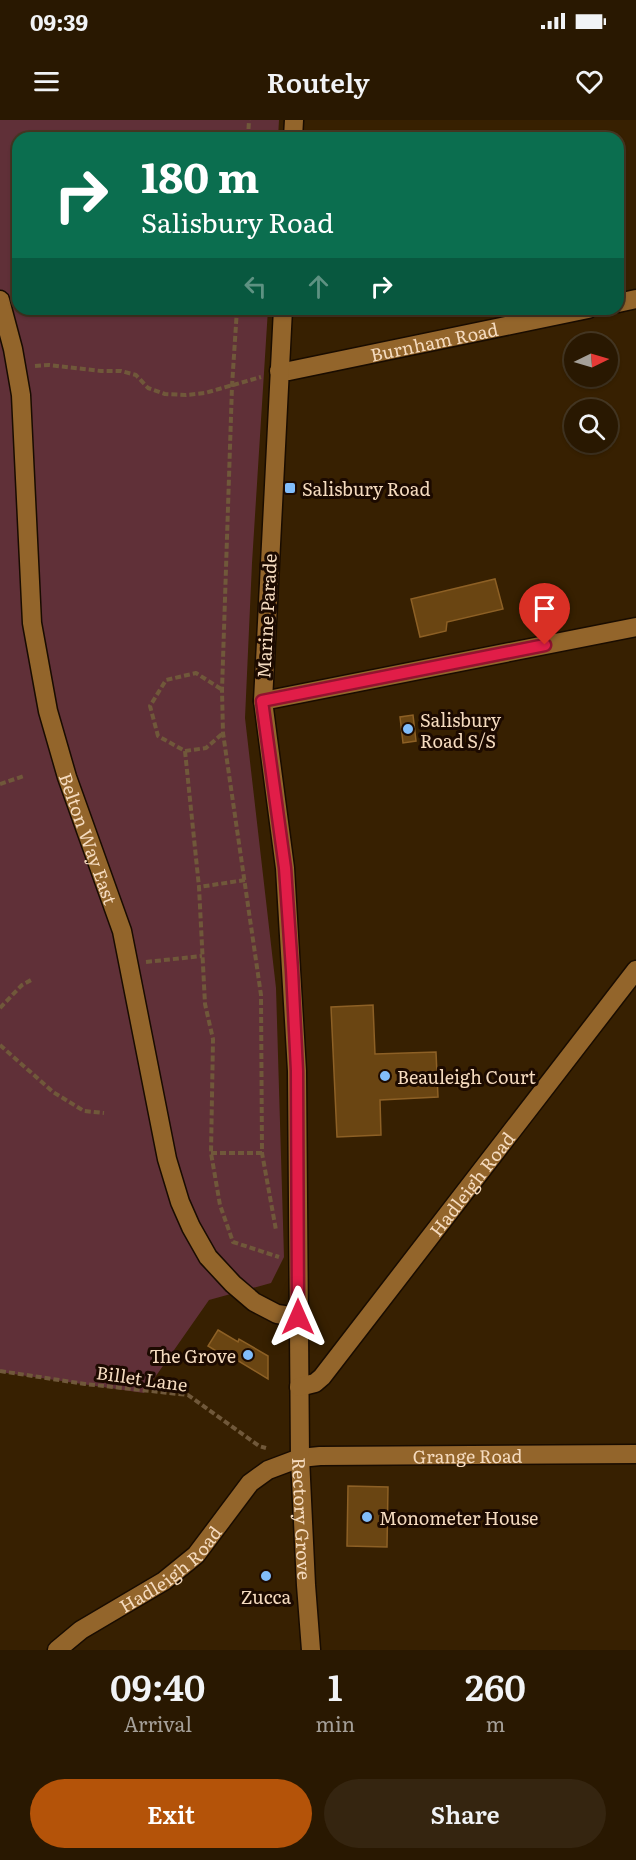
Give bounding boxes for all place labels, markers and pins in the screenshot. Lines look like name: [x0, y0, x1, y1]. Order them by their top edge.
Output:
place label: Salisbury Road: [302, 475, 430, 502]
marker: Salisbury Road: [283, 481, 297, 495]
pin: [519, 583, 570, 645]
place label: Salisbury Road S/S: [420, 706, 502, 754]
marker: Salisbury Road S/S: [401, 722, 415, 736]
place label: Beauleigh Court: [397, 1063, 536, 1090]
marker: Beauleigh Court: [378, 1069, 392, 1083]
place label: The Grove: [149, 1342, 236, 1369]
marker: The Grove: [241, 1348, 255, 1362]
place label: Monometer House: [379, 1504, 538, 1531]
marker: Monometer House: [360, 1510, 374, 1524]
marker: Zucca: [259, 1569, 273, 1583]
place label: Zucca: [241, 1583, 292, 1610]

